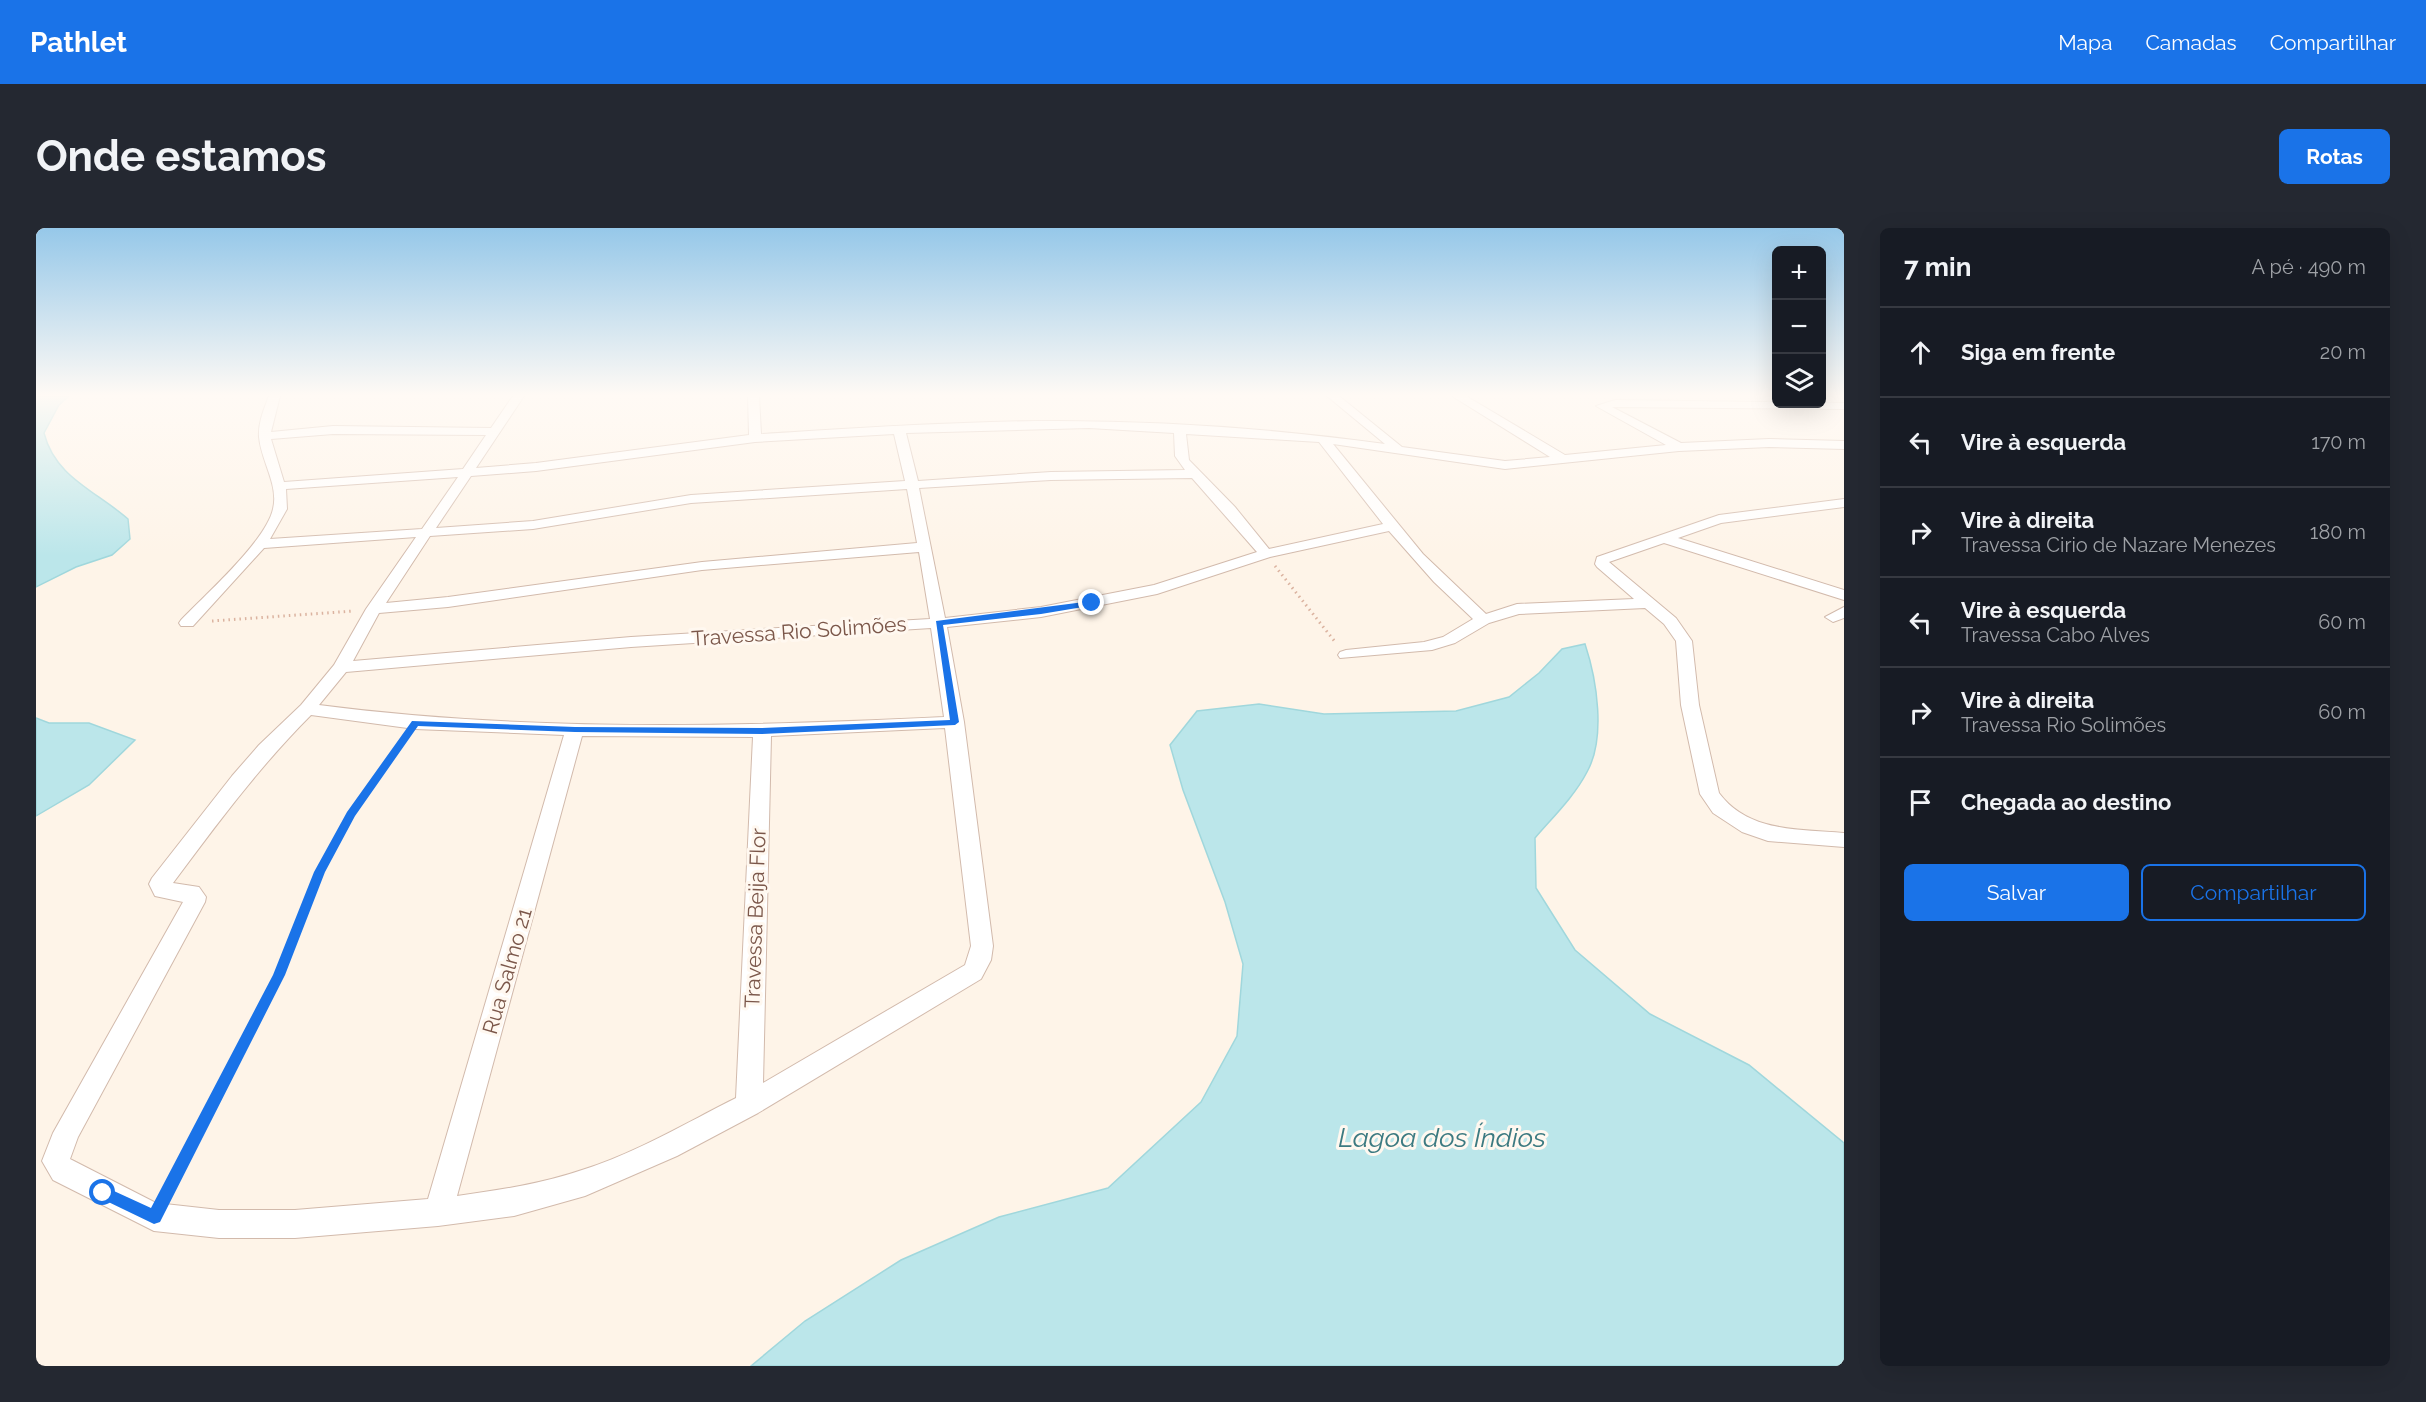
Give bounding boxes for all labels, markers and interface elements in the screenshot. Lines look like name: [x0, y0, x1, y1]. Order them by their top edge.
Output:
text: Pathlet: [30, 26, 127, 59]
text: Mapa: [2058, 30, 2112, 55]
text: Camadas: [2145, 30, 2237, 55]
text: Compartilhar: [2270, 30, 2396, 55]
button: Rotas: [2279, 129, 2390, 184]
text: Onde estamos: [36, 132, 327, 181]
map controls: [1772, 246, 1826, 408]
button: +: [1772, 246, 1826, 300]
text: 7 min: [1904, 252, 1971, 282]
text: A pé · 490 m: [2252, 255, 2366, 279]
button: −: [1772, 300, 1826, 354]
icon: ahead: [1904, 336, 1937, 369]
text: Siga em frente: [1961, 339, 2115, 365]
text: 20 m: [2320, 340, 2366, 364]
button: layers: [1772, 354, 1826, 408]
icon: left: [1904, 426, 1937, 459]
text: Vire à esquerda: [1961, 429, 2126, 455]
text: 170 m: [2311, 430, 2366, 454]
text: Vire à direita: [1961, 507, 2094, 533]
icon: right: [1904, 516, 1937, 549]
text: 180 m: [2310, 520, 2366, 544]
text: Travessa Cirio de Nazare Menezes: [1961, 533, 2276, 557]
route end: [1078, 589, 1104, 615]
text: Vire à esquerda: [1961, 597, 2126, 623]
icon: left: [1904, 606, 1937, 639]
text: 60 m: [2318, 610, 2366, 634]
street label: Travessa Rio Solimões: [691, 611, 907, 651]
text: Travessa Cabo Alves: [1961, 623, 2150, 647]
text: Vire à direita: [1961, 687, 2094, 713]
icon: right: [1904, 696, 1937, 729]
text: 60 m: [2318, 700, 2366, 724]
text: Travessa Rio Solimões: [1961, 713, 2166, 737]
icon: arrive: [1904, 786, 1937, 819]
text: Chegada ao destino: [1961, 789, 2171, 815]
street label: Travessa Beija Flor: [739, 827, 771, 1008]
button: Salvar: [1904, 864, 2129, 921]
button: Compartilhar: [2141, 864, 2366, 921]
street label: Rua Salmo 21: [477, 905, 537, 1037]
water label: Lagoa dos Índios: [1338, 1122, 1546, 1153]
route start: [89, 1179, 115, 1205]

